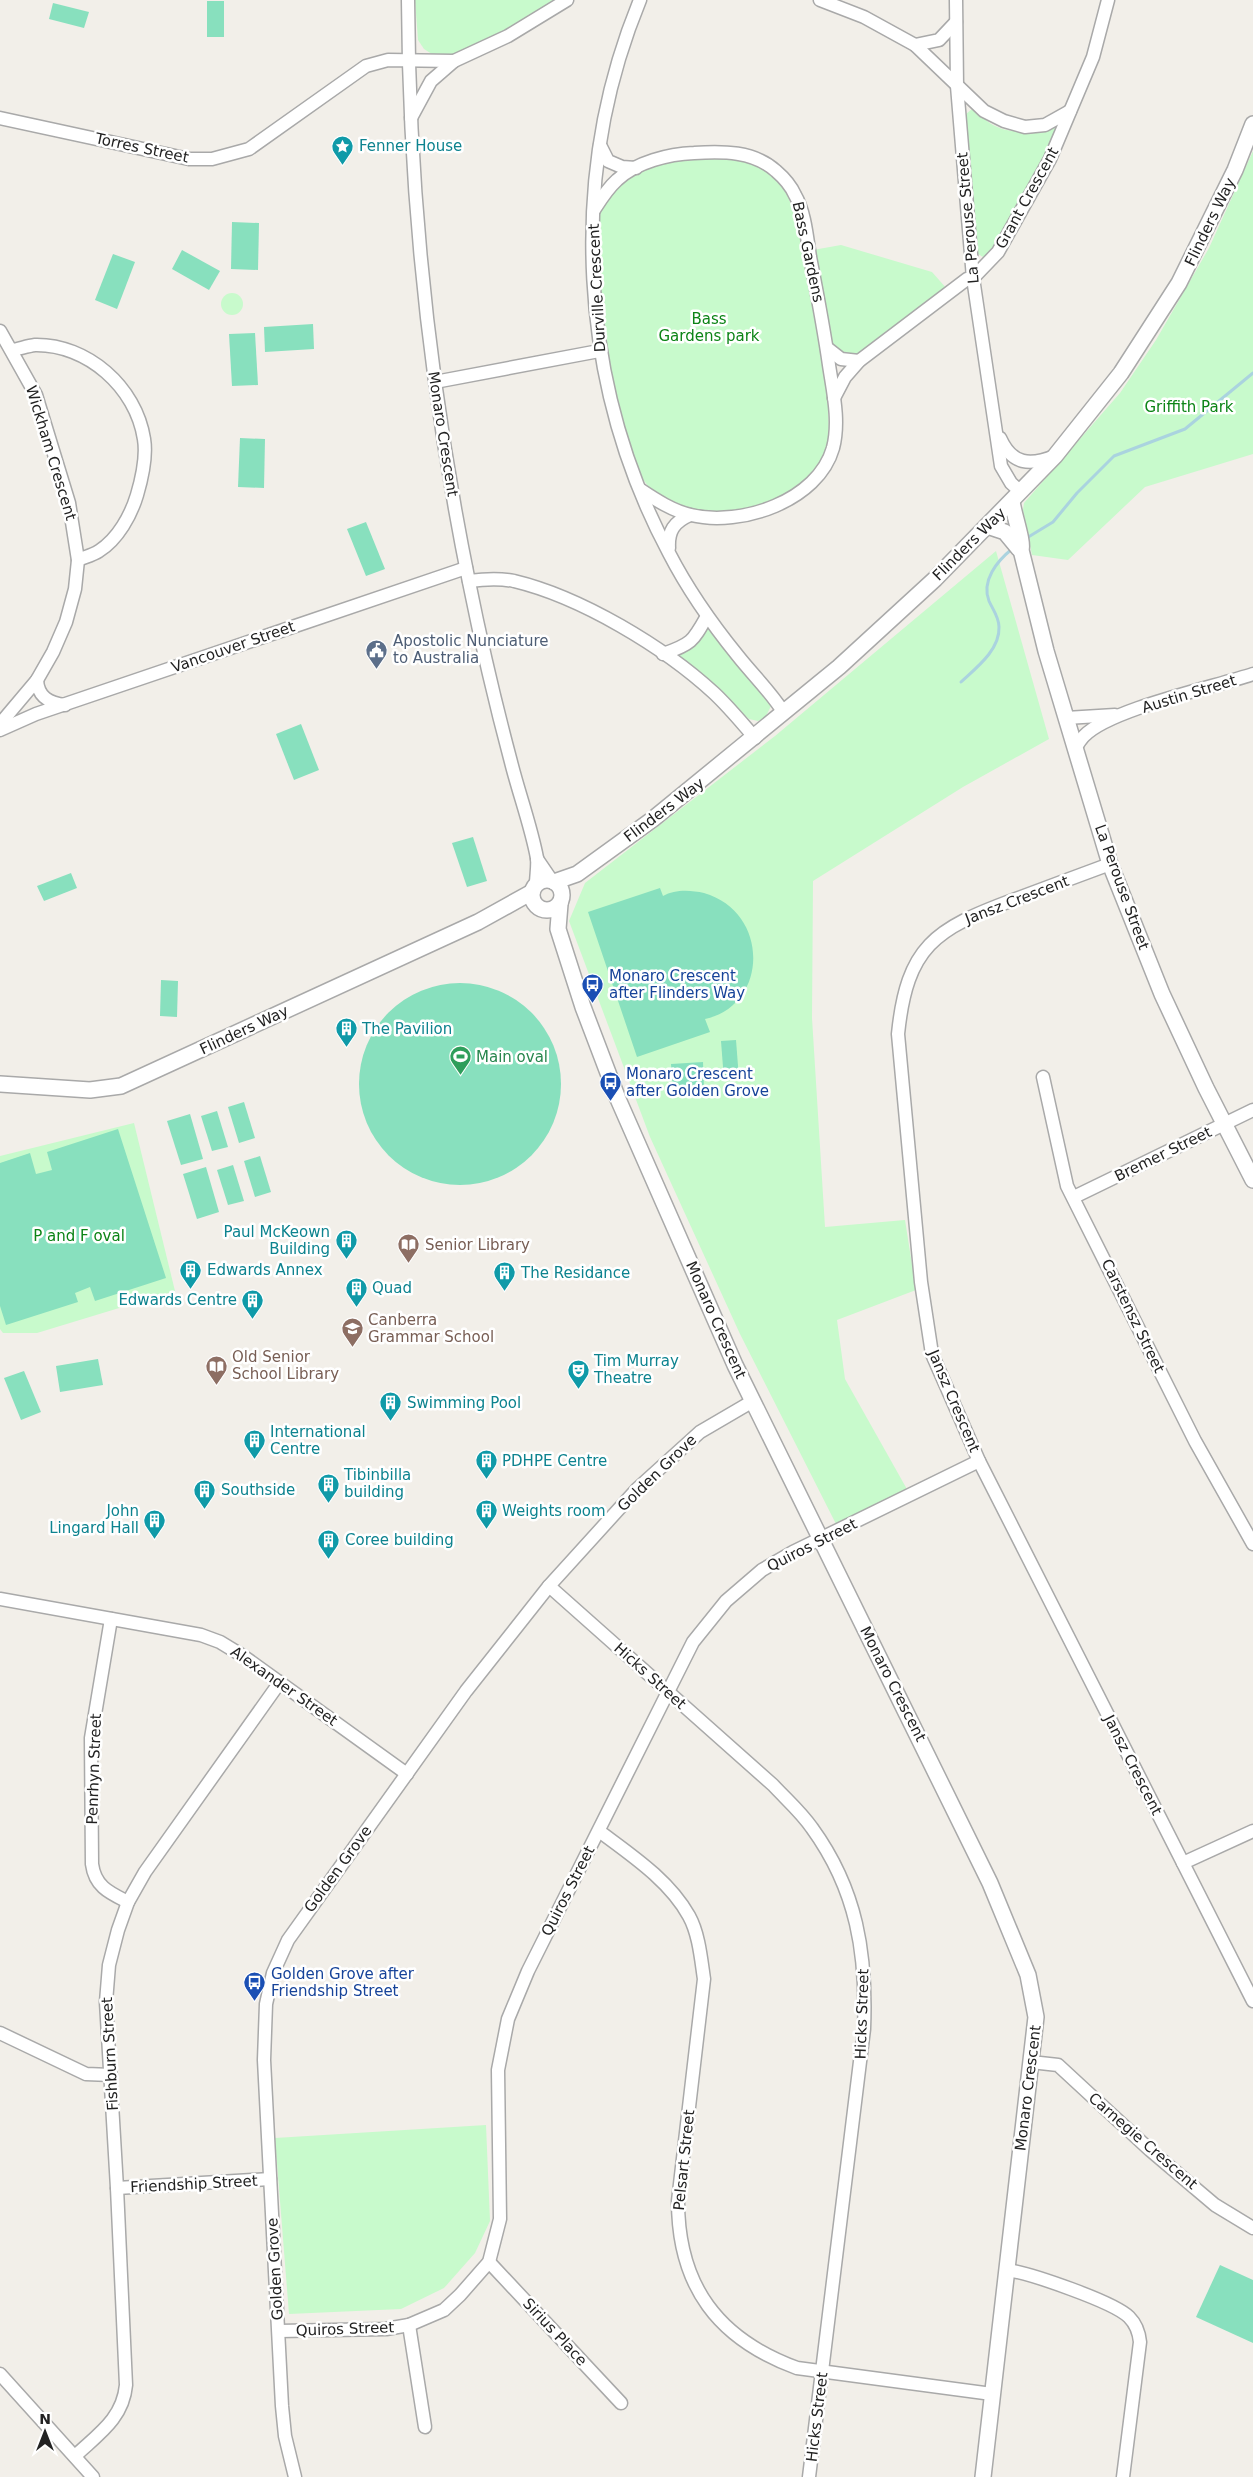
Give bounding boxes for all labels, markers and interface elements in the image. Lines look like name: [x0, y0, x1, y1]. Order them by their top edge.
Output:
street label: Torres Street: [93, 129, 190, 167]
place icon: Fenner House: [331, 134, 355, 165]
place label: Fenner House: [359, 137, 462, 155]
street label: Grant Crescent: [992, 144, 1062, 252]
street label: La Perouse Street: [953, 151, 983, 285]
street label: Flinders Way: [1181, 175, 1239, 269]
street label: Bass Gardens: [789, 200, 828, 304]
street label: Durville Crescent: [585, 223, 609, 353]
park label: Bass Gardens park: [658, 310, 760, 345]
street label: Monaro Crescent: [424, 370, 462, 498]
street label: Wickham Crescent: [22, 383, 80, 523]
park label: Griffith Park: [1144, 398, 1234, 416]
street label: Flinders Way: [929, 504, 1009, 584]
street label: Vancouver Street: [169, 617, 297, 677]
place label: Apostolic Nunciature to Australia: [393, 632, 548, 667]
public building icon: Apostolic Nunciature to Australia: [365, 638, 389, 669]
street label: Austin Street: [1140, 671, 1238, 717]
street label: Flinders Way: [620, 774, 708, 846]
street label: La Perouse Street: [1091, 822, 1153, 952]
street label: Jansz Crescent: [962, 872, 1072, 928]
place label: Monaro Crescent after Flinders Way: [609, 967, 745, 1002]
bus stop icon: Monaro Crescent after Flinders Way: [581, 973, 605, 1004]
street label: Flinders Way: [197, 1002, 291, 1058]
building icon: The Pavilion: [334, 1017, 358, 1048]
place label: The Pavilion: [361, 1020, 452, 1038]
sports icon: Main oval: [448, 1045, 472, 1076]
place label: Main oval: [476, 1048, 548, 1066]
place label: Monaro Crescent after Golden Grove: [626, 1065, 769, 1100]
bus stop icon: Monaro Crescent after Golden Grove: [598, 1071, 622, 1102]
street label: Bremer Street: [1112, 1123, 1215, 1185]
place label: Paul McKeown Building: [224, 1223, 330, 1258]
park label: P and F oval: [33, 1227, 125, 1245]
building icon: Paul McKeown Building: [334, 1229, 358, 1260]
library icon: Senior Library: [397, 1233, 421, 1264]
place label: Senior Library: [425, 1236, 530, 1254]
street label: Carstensz Street: [1098, 1256, 1168, 1376]
building icon: Edwards Annex: [179, 1258, 203, 1289]
street label: Monaro Crescent: [682, 1258, 750, 1382]
place label: Edwards Annex: [207, 1261, 323, 1279]
building icon: The Residance: [493, 1261, 517, 1292]
place label: The Residance: [520, 1264, 630, 1282]
building icon: Quad: [344, 1276, 368, 1307]
place label: Quad: [372, 1279, 412, 1297]
building icon: Edwards Centre: [241, 1288, 265, 1319]
place label: Edwards Centre: [118, 1291, 237, 1309]
place label: Canberra Grammar School: [368, 1311, 494, 1346]
school or university icon: Canberra Grammar School: [340, 1317, 364, 1348]
street label: Jansz Crescent: [924, 1346, 984, 1455]
place label: Old Senior School Library: [232, 1348, 339, 1383]
place label: Tim Murray Theatre: [593, 1352, 679, 1387]
library icon: Old Senior School Library: [204, 1354, 228, 1385]
theatre icon: Tim Murray Theatre: [566, 1358, 590, 1389]
building icon: Swimming Pool: [379, 1391, 403, 1422]
place label: Swimming Pool: [407, 1394, 521, 1412]
place label: International Centre: [270, 1423, 366, 1458]
building icon: International Centre: [242, 1429, 266, 1460]
street label: Golden Grove: [614, 1431, 700, 1515]
building icon: PDHPE Centre: [474, 1449, 498, 1480]
place label: PDHPE Centre: [502, 1452, 607, 1470]
place label: Tibinbilla building: [343, 1466, 411, 1501]
building icon: Tibinbilla building: [316, 1472, 340, 1503]
building icon: Southside: [193, 1478, 217, 1509]
place label: Southside: [221, 1481, 295, 1499]
building icon: Weights room: [474, 1499, 498, 1530]
place label: John Lingard Hall: [49, 1502, 139, 1537]
place label: Weights room: [502, 1502, 606, 1520]
building icon: John Lingard Hall: [143, 1508, 167, 1539]
street label: Quiros Street: [764, 1515, 860, 1575]
building icon: Coree building: [317, 1528, 341, 1559]
place label: Coree building: [345, 1531, 454, 1549]
street label: Monaro Crescent: [856, 1623, 930, 1745]
street label: Hicks Street: [610, 1639, 690, 1713]
street label: Alexander Street: [227, 1642, 341, 1730]
street label: Jansz Crescent: [1100, 1711, 1166, 1818]
street label: Penrhyn Street: [83, 1713, 105, 1825]
street label: Golden Grove: [301, 1822, 375, 1916]
street label: Quiros Street: [538, 1843, 598, 1939]
place label: Golden Grove after Friendship Street: [271, 1965, 415, 2000]
street label: Hicks Street: [851, 1968, 873, 2060]
bus stop icon: Golden Grove after Friendship Street: [243, 1971, 267, 2002]
street label: Fishburn Street: [98, 1997, 122, 2111]
street label: Monaro Crescent: [1011, 2024, 1045, 2152]
street label: Carnegie Crescent: [1085, 2089, 1201, 2193]
street label: Pelsart Street: [670, 2109, 698, 2211]
street label: Friendship Street: [130, 2172, 258, 2196]
street label: Golden Grove: [263, 2217, 287, 2321]
street label: Sirius Place: [519, 2294, 591, 2370]
street label: Quiros Street: [295, 2318, 395, 2340]
street label: Hicks Street: [803, 2371, 831, 2463]
north arrow: [20, 2407, 70, 2457]
text: N: [39, 2411, 51, 2427]

